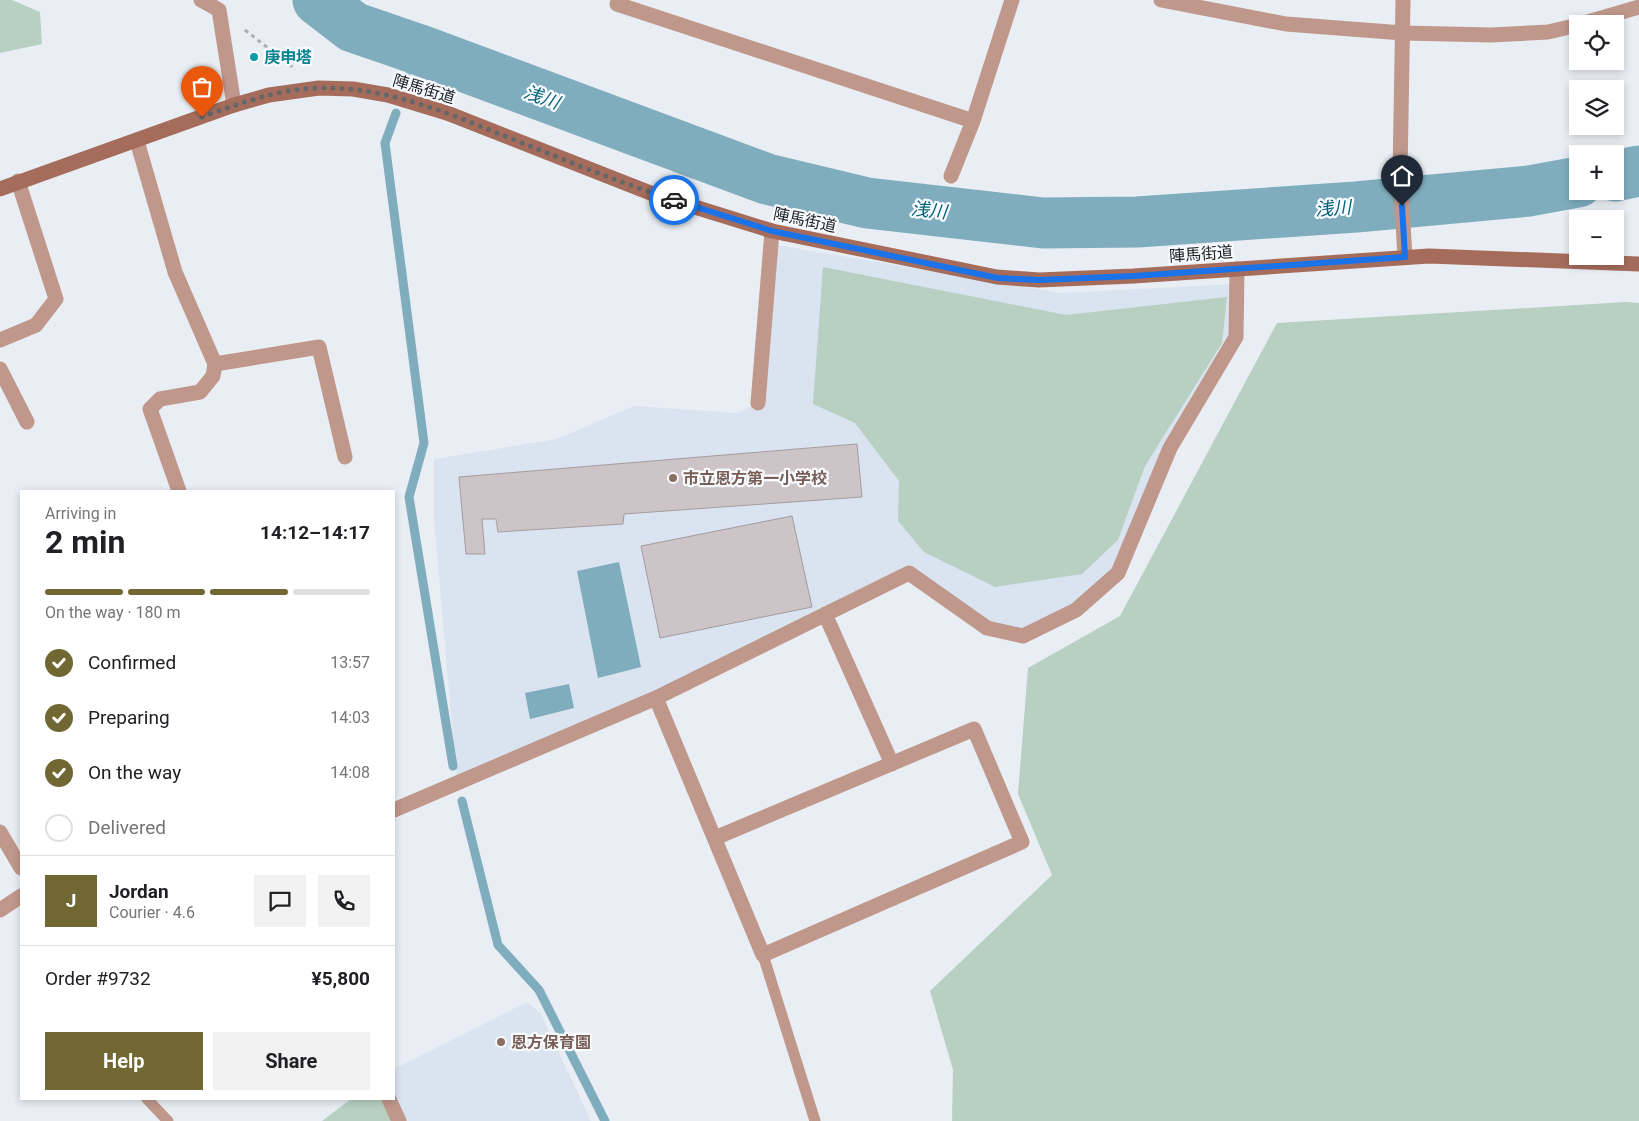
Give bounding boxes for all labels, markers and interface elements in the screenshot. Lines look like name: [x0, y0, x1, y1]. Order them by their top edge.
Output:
map controls: [1569, 15, 1624, 265]
button: locate: [1569, 15, 1624, 70]
place label: 庚申塔: [264, 48, 312, 67]
marker: 庚申塔: [248, 51, 260, 63]
pin: [181, 66, 223, 117]
street label: 陣馬街道: [391, 71, 457, 107]
icon: bag: [188, 73, 216, 101]
button: layers: [1569, 80, 1624, 135]
water label: 浅川: [521, 81, 564, 114]
button: +: [1569, 145, 1624, 200]
pin: [1381, 155, 1423, 206]
icon: home: [1388, 162, 1416, 190]
courier: [649, 175, 699, 225]
icon: car: [660, 186, 688, 214]
water label: 浅川: [1314, 196, 1354, 220]
water label: 浅川: [910, 198, 950, 223]
street label: 陣馬街道: [772, 204, 838, 236]
button: −: [1569, 210, 1624, 265]
street label: 陣馬街道: [1168, 242, 1234, 266]
place label: 市立恩方第一小学校: [683, 469, 827, 488]
marker: 市立恩方第一小学校: [667, 472, 679, 484]
text: Arriving in: [45, 504, 116, 523]
text: 14:12–14:17: [260, 521, 370, 544]
text: 2 min: [45, 523, 125, 561]
text: On the way · 180 m: [45, 603, 181, 622]
icon: check: [45, 649, 73, 677]
text: Confirmed: [88, 651, 176, 674]
text: 13:57: [330, 653, 370, 672]
icon: check: [45, 704, 73, 732]
text: Preparing: [88, 706, 170, 729]
text: 14:03: [330, 708, 370, 727]
icon: check: [45, 759, 73, 787]
text: On the way: [88, 761, 181, 784]
text: 14:08: [330, 763, 370, 782]
text: Delivered: [88, 816, 166, 839]
button: chat: [254, 875, 306, 927]
button: phone: [318, 875, 370, 927]
text: Jordan: [109, 880, 169, 903]
text: J: [66, 889, 76, 912]
text: Courier · 4.6: [109, 903, 195, 922]
text: Order #9732: [45, 967, 151, 990]
text: ¥5,800: [312, 967, 370, 990]
button: Help: [45, 1032, 203, 1090]
button: Share: [213, 1032, 370, 1090]
place label: 恩方保育園: [511, 1033, 591, 1052]
marker: 恩方保育園: [495, 1036, 507, 1048]

